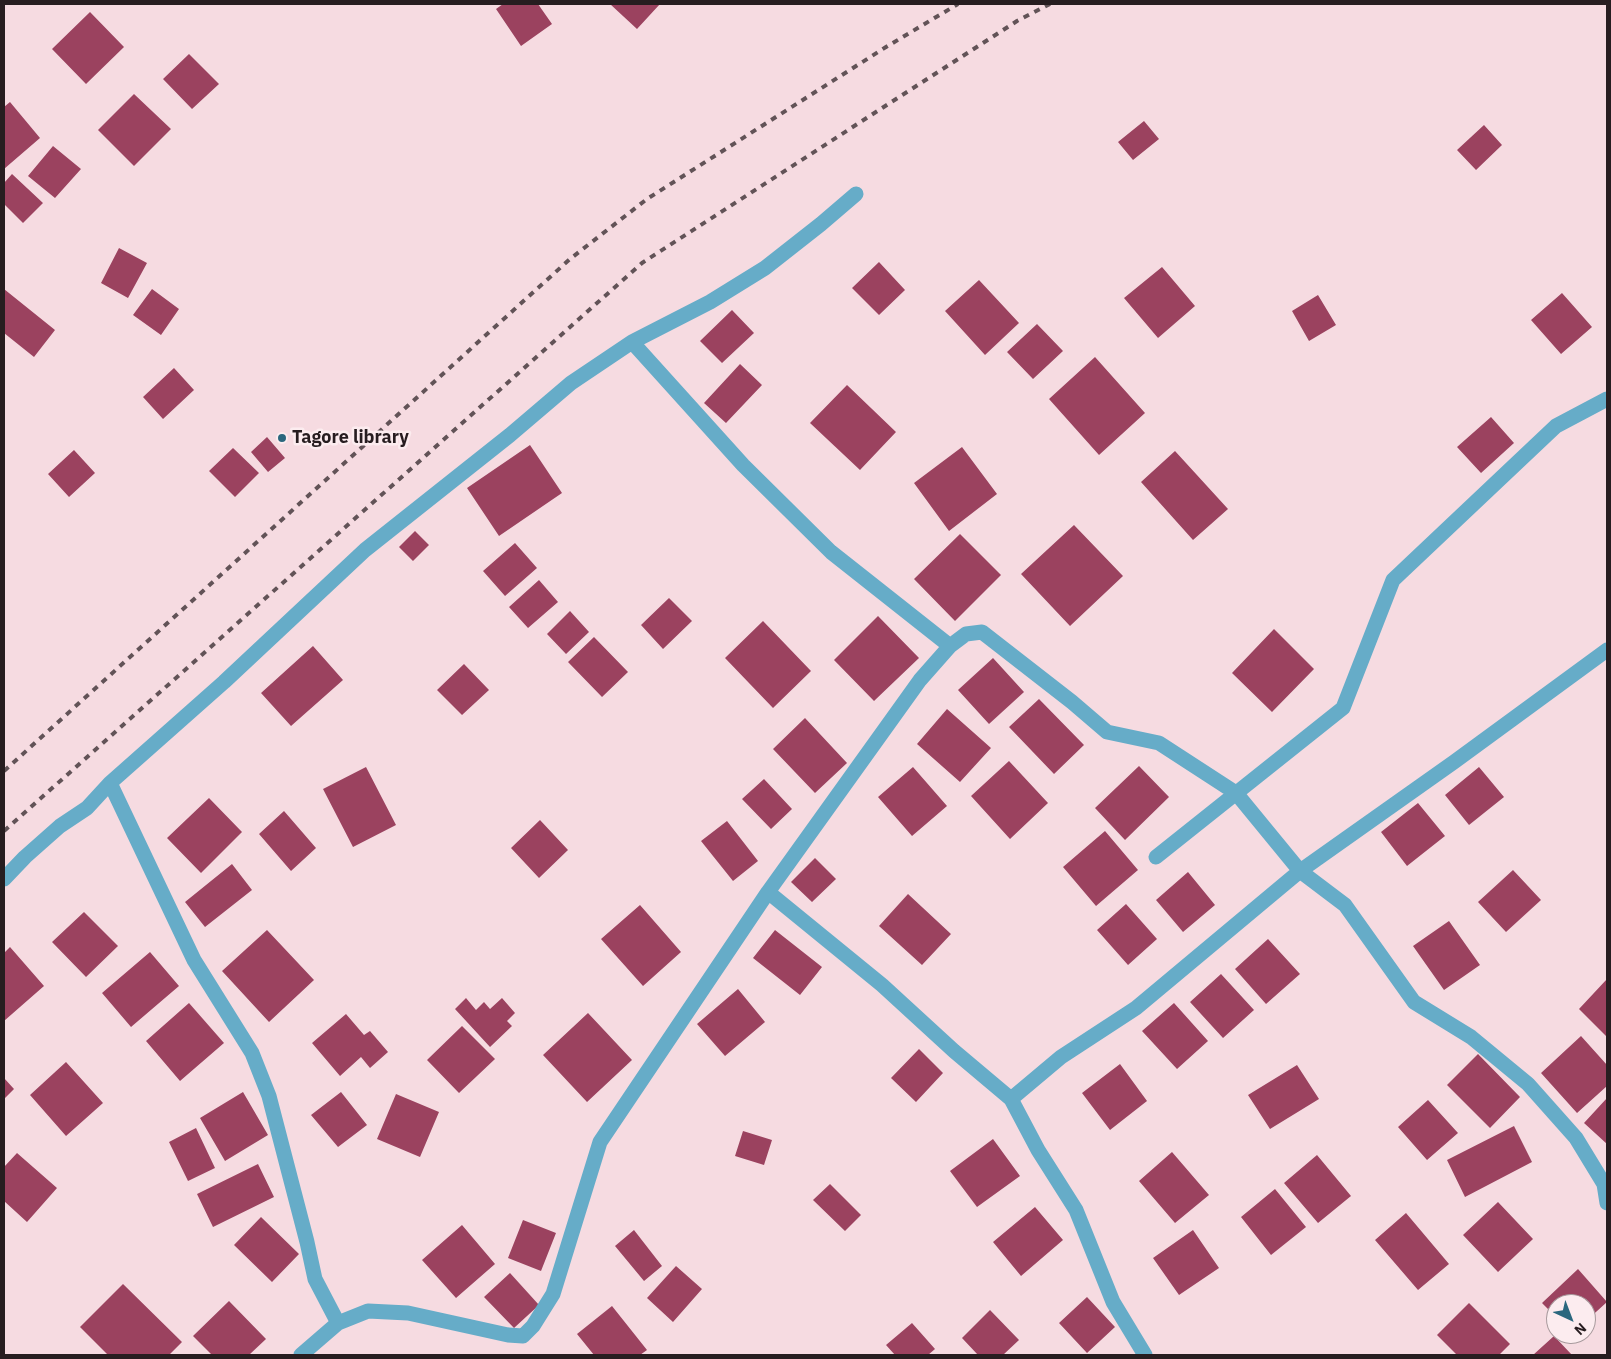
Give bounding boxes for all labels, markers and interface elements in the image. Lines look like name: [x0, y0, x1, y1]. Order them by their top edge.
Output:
place label: Tagore library: [292, 427, 409, 449]
marker: Tagore library: [276, 432, 288, 444]
north arrow: [1546, 1294, 1596, 1344]
text: N: [1571, 1319, 1590, 1339]

